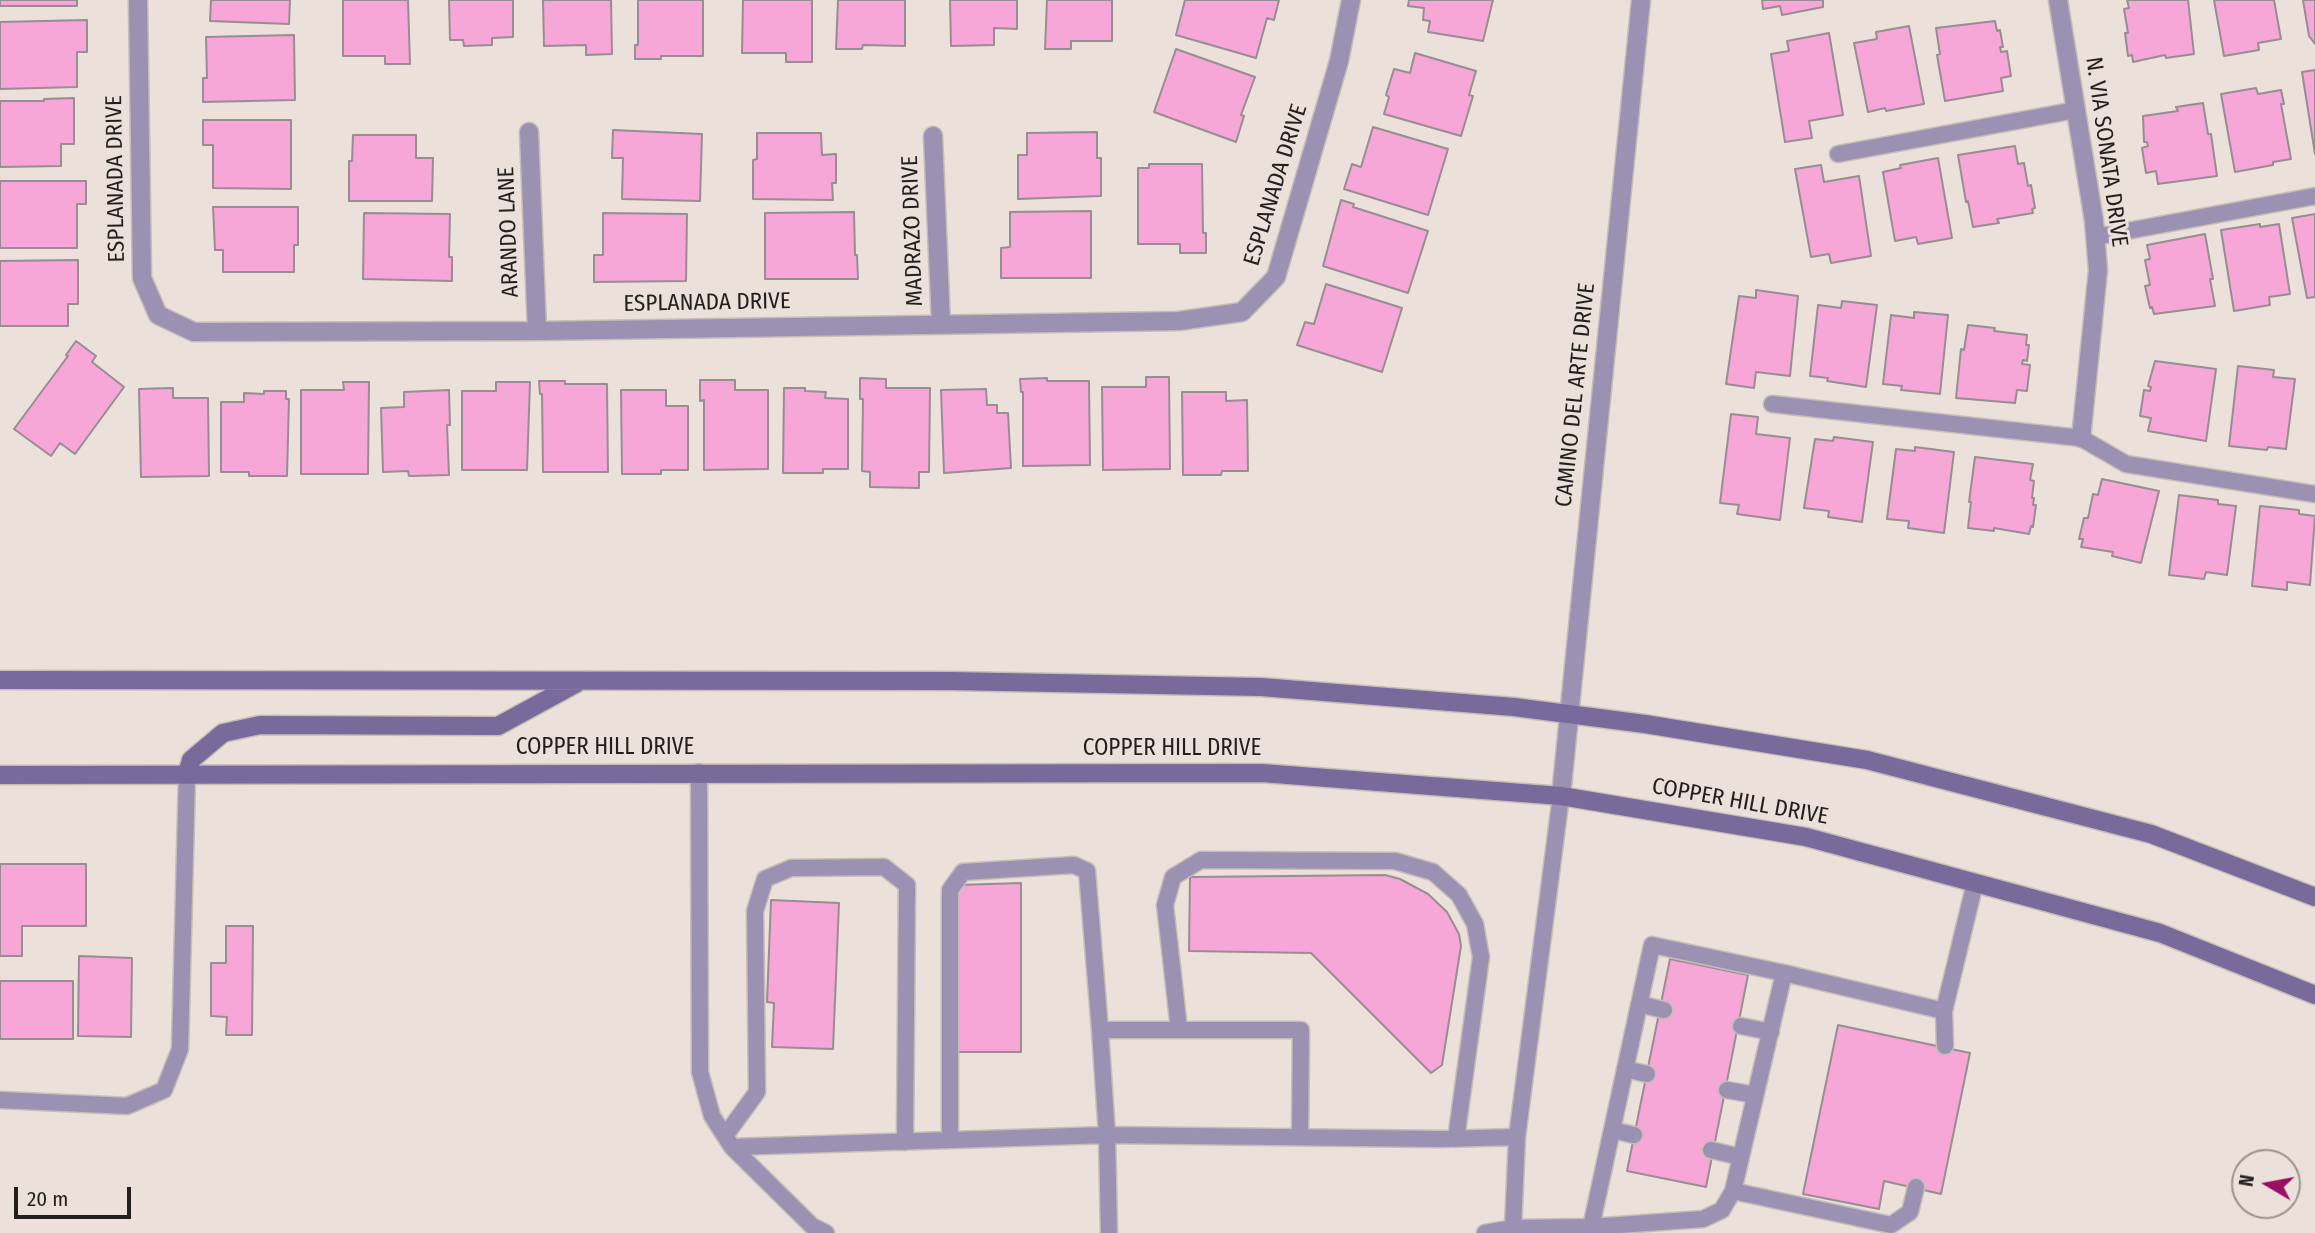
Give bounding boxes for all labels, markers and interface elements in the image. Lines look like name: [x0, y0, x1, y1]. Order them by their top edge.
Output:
street label: N. VIA SONATA DRIVE: [2079, 55, 2133, 249]
street label: ESPLANADA DRIVE: [101, 95, 131, 263]
street label: ESPLANADA DRIVE: [1238, 101, 1314, 269]
street label: MADRAZO DRIVE: [897, 155, 929, 307]
street label: ARANDO LANE: [493, 166, 525, 298]
street label: CAMINO DEL ARTE DRIVE: [1551, 282, 1601, 508]
street label: ESPLANADA DRIVE: [623, 288, 791, 318]
street label: COPPER HILL DRIVE: [516, 734, 694, 762]
street label: COPPER HILL DRIVE: [1083, 735, 1261, 763]
street label: COPPER HILL DRIVE: [1650, 773, 1830, 831]
north arrow: [2231, 1149, 2301, 1219]
text: N: [2234, 1173, 2259, 1188]
scale bar: [18, 1174, 135, 1218]
text: 20 m: [27, 1186, 68, 1212]

